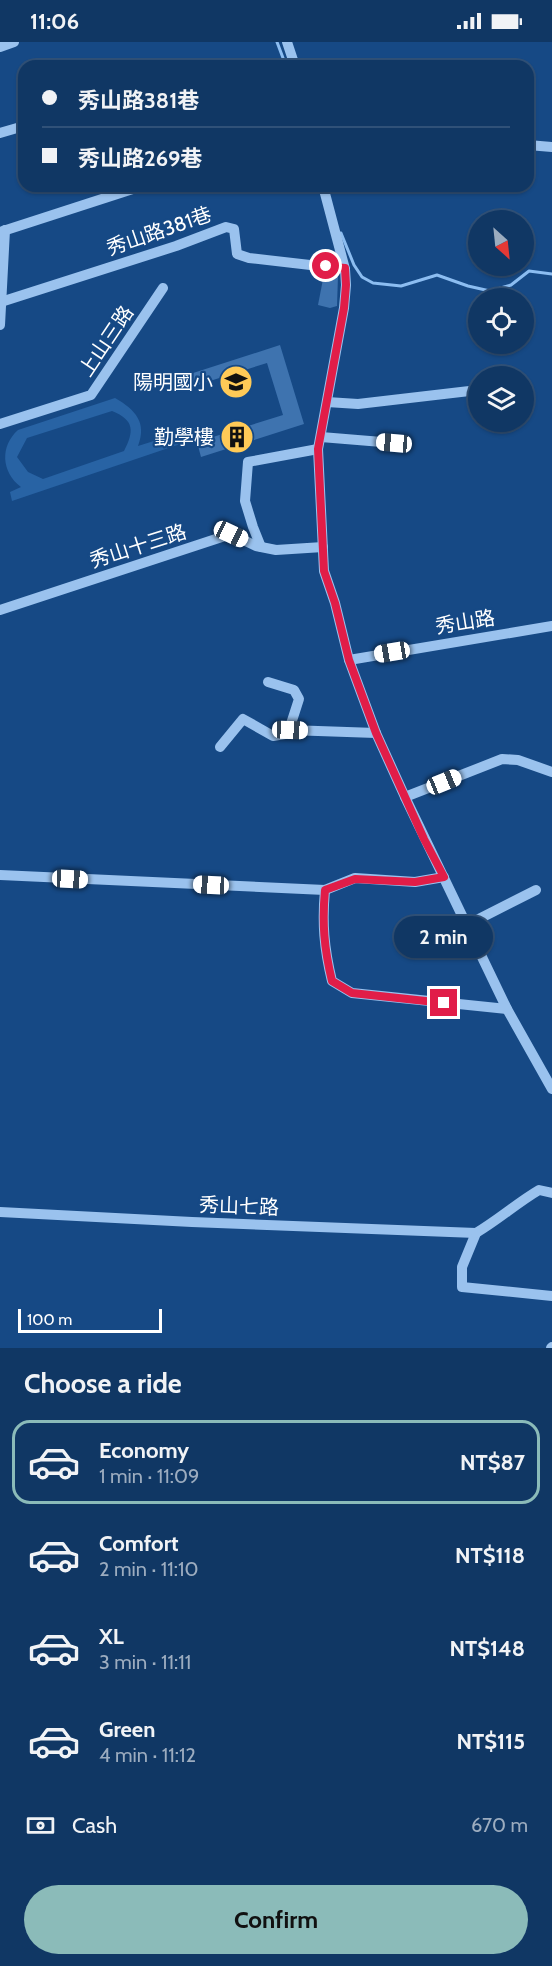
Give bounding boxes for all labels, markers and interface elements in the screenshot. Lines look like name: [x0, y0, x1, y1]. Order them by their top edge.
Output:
text: 11:06: [30, 8, 79, 35]
text: 秀山路381巷: [78, 87, 199, 114]
text: 秀山路269巷: [78, 145, 202, 172]
street label: 秀山路381巷: [103, 202, 215, 260]
north arrow: [468, 210, 534, 276]
map controls: [468, 210, 534, 432]
route start: [312, 252, 339, 279]
button: locate: [468, 288, 534, 354]
street label: 上山三路: [74, 301, 138, 381]
school or university icon: 陽明國小: [218, 364, 254, 400]
button: layers: [468, 366, 534, 432]
place label: 陽明國小: [133, 370, 213, 394]
building icon: 勤學樓: [219, 419, 255, 455]
place label: 勤學樓: [154, 425, 214, 449]
car: [375, 432, 413, 454]
car: [211, 518, 251, 550]
street label: 秀山十三路: [87, 519, 189, 573]
street label: 秀山路: [433, 605, 497, 639]
car: [373, 640, 411, 664]
car: [272, 720, 308, 740]
car: [424, 767, 464, 797]
car: [52, 869, 88, 889]
car: [193, 875, 229, 895]
callout: 2 min: [394, 916, 494, 958]
text: 2 min: [419, 925, 468, 949]
route end: [430, 989, 457, 1016]
street label: 秀山七路: [199, 1193, 279, 1219]
scale bar: [18, 1306, 162, 1334]
text: 100 m: [27, 1310, 72, 1329]
text: Choose a ride: [24, 1367, 182, 1400]
icon: car: [27, 1435, 81, 1489]
text: Economy: [99, 1437, 189, 1464]
text: NT$87: [460, 1449, 525, 1476]
text: 1 min · 11:09: [99, 1464, 199, 1488]
icon: car: [27, 1528, 81, 1582]
text: Comfort: [99, 1530, 178, 1557]
text: NT$118: [455, 1542, 525, 1569]
text: 2 min · 11:10: [99, 1557, 198, 1581]
icon: car: [27, 1621, 81, 1675]
text: XL: [99, 1623, 124, 1650]
text: NT$148: [449, 1635, 525, 1662]
text: 3 min · 11:11: [99, 1650, 191, 1674]
icon: car: [27, 1714, 81, 1768]
text: Green: [99, 1716, 155, 1743]
text: NT$115: [456, 1728, 525, 1755]
text: 4 min · 11:12: [99, 1743, 196, 1767]
icon: cash: [24, 1809, 57, 1842]
text: Cash: [72, 1812, 117, 1839]
text: 670 m: [471, 1813, 528, 1837]
button: Confirm: [24, 1885, 528, 1954]

